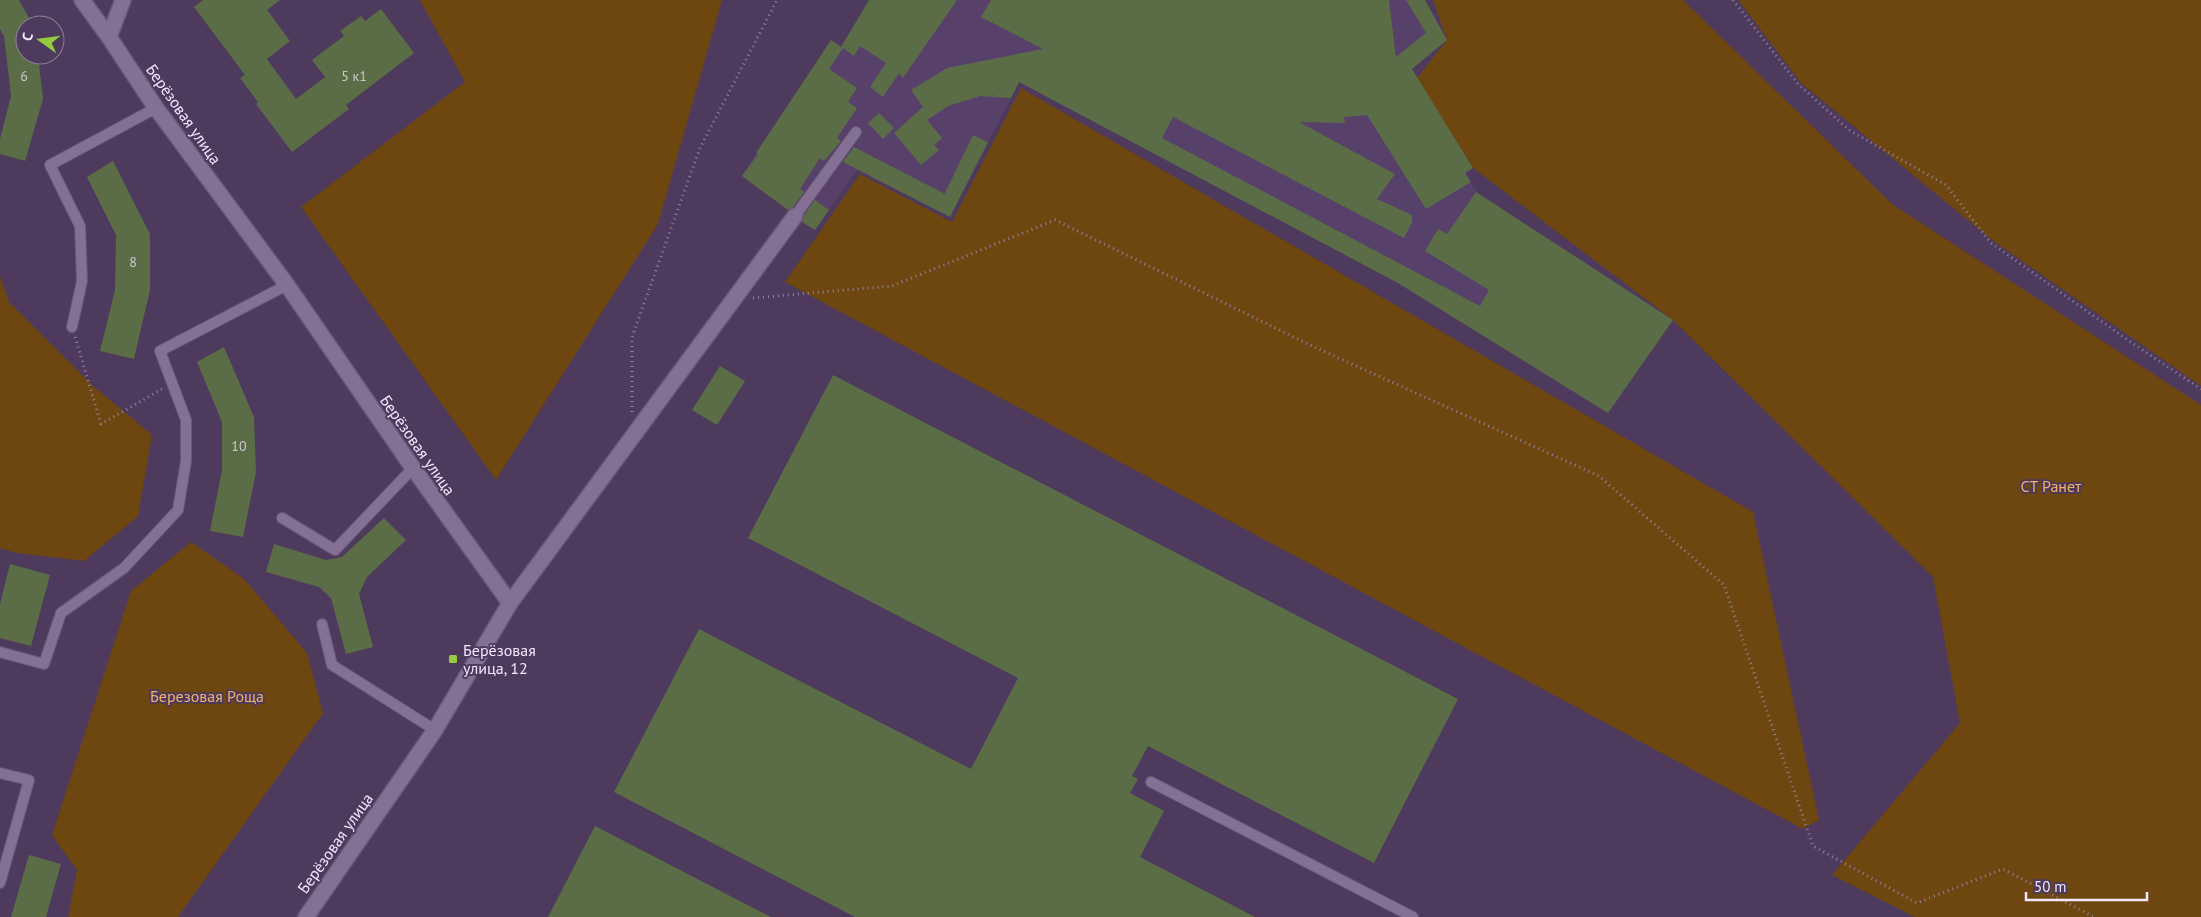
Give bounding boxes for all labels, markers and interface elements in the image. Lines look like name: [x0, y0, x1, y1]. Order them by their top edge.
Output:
north arrow: [15, 15, 65, 65]
text: С: [18, 31, 37, 43]
street label: Берёзовая улица: [142, 60, 226, 168]
house number: 6: [20, 67, 28, 85]
house number: 5 к1: [341, 67, 367, 85]
house number: 8: [129, 253, 137, 271]
street label: Берёзовая улица: [376, 391, 460, 499]
house number: 10: [231, 437, 247, 455]
park label: СТ Ранет: [2021, 476, 2082, 496]
place label: Берёзовая улица, 12: [463, 640, 536, 678]
marker: Берёзовая улица, 12: [447, 653, 459, 665]
park label: Березовая Роща: [150, 686, 264, 706]
street label: Берёзовая улица: [293, 789, 377, 897]
scale bar: [2026, 870, 2147, 902]
text: 50 m: [2034, 877, 2067, 896]

